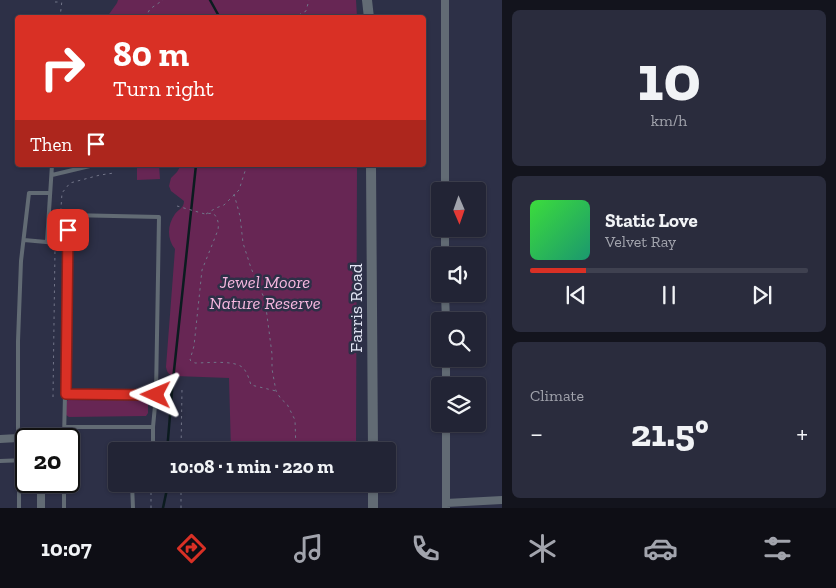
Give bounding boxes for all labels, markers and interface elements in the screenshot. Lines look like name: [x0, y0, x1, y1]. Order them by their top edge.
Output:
text: 80 m: [113, 33, 189, 75]
icon: right: [30, 35, 95, 100]
text: 10: [637, 39, 701, 117]
text: Turn right: [113, 75, 214, 102]
text: km/h: [651, 111, 687, 130]
icon: arrive: [82, 130, 110, 158]
text: Then: [30, 133, 72, 156]
north arrow: [431, 182, 486, 238]
map controls: [431, 182, 486, 432]
pin: [47, 209, 89, 251]
text: Static Love: [605, 209, 698, 232]
icon: arrive: [54, 216, 82, 244]
text: Velvet Ray: [605, 232, 676, 251]
button: sound: [431, 247, 486, 302]
street label: Farris Road: [345, 263, 367, 353]
park label: Jewel Moore Nature Reserve: [209, 271, 321, 314]
icon: previous: [562, 281, 590, 309]
icon: pause: [655, 281, 683, 309]
icon: next: [748, 281, 776, 309]
button: search: [431, 312, 486, 367]
position arrow: [129, 368, 181, 420]
button: layers: [431, 377, 486, 432]
text: Climate: [530, 386, 584, 405]
text: 21.5°: [631, 410, 709, 456]
text: −: [530, 417, 543, 450]
text: +: [796, 417, 808, 450]
speed limit sign: 20: [15, 428, 80, 493]
text: 10:08 · 1 min · 220 m: [170, 455, 334, 478]
icon: directions: [174, 531, 209, 566]
icon: music: [291, 531, 326, 566]
icon: phone: [408, 531, 443, 566]
icon: climate: [525, 531, 560, 566]
icon: car: [643, 531, 678, 566]
icon: filters: [760, 531, 795, 566]
text: 10:07: [41, 535, 92, 562]

